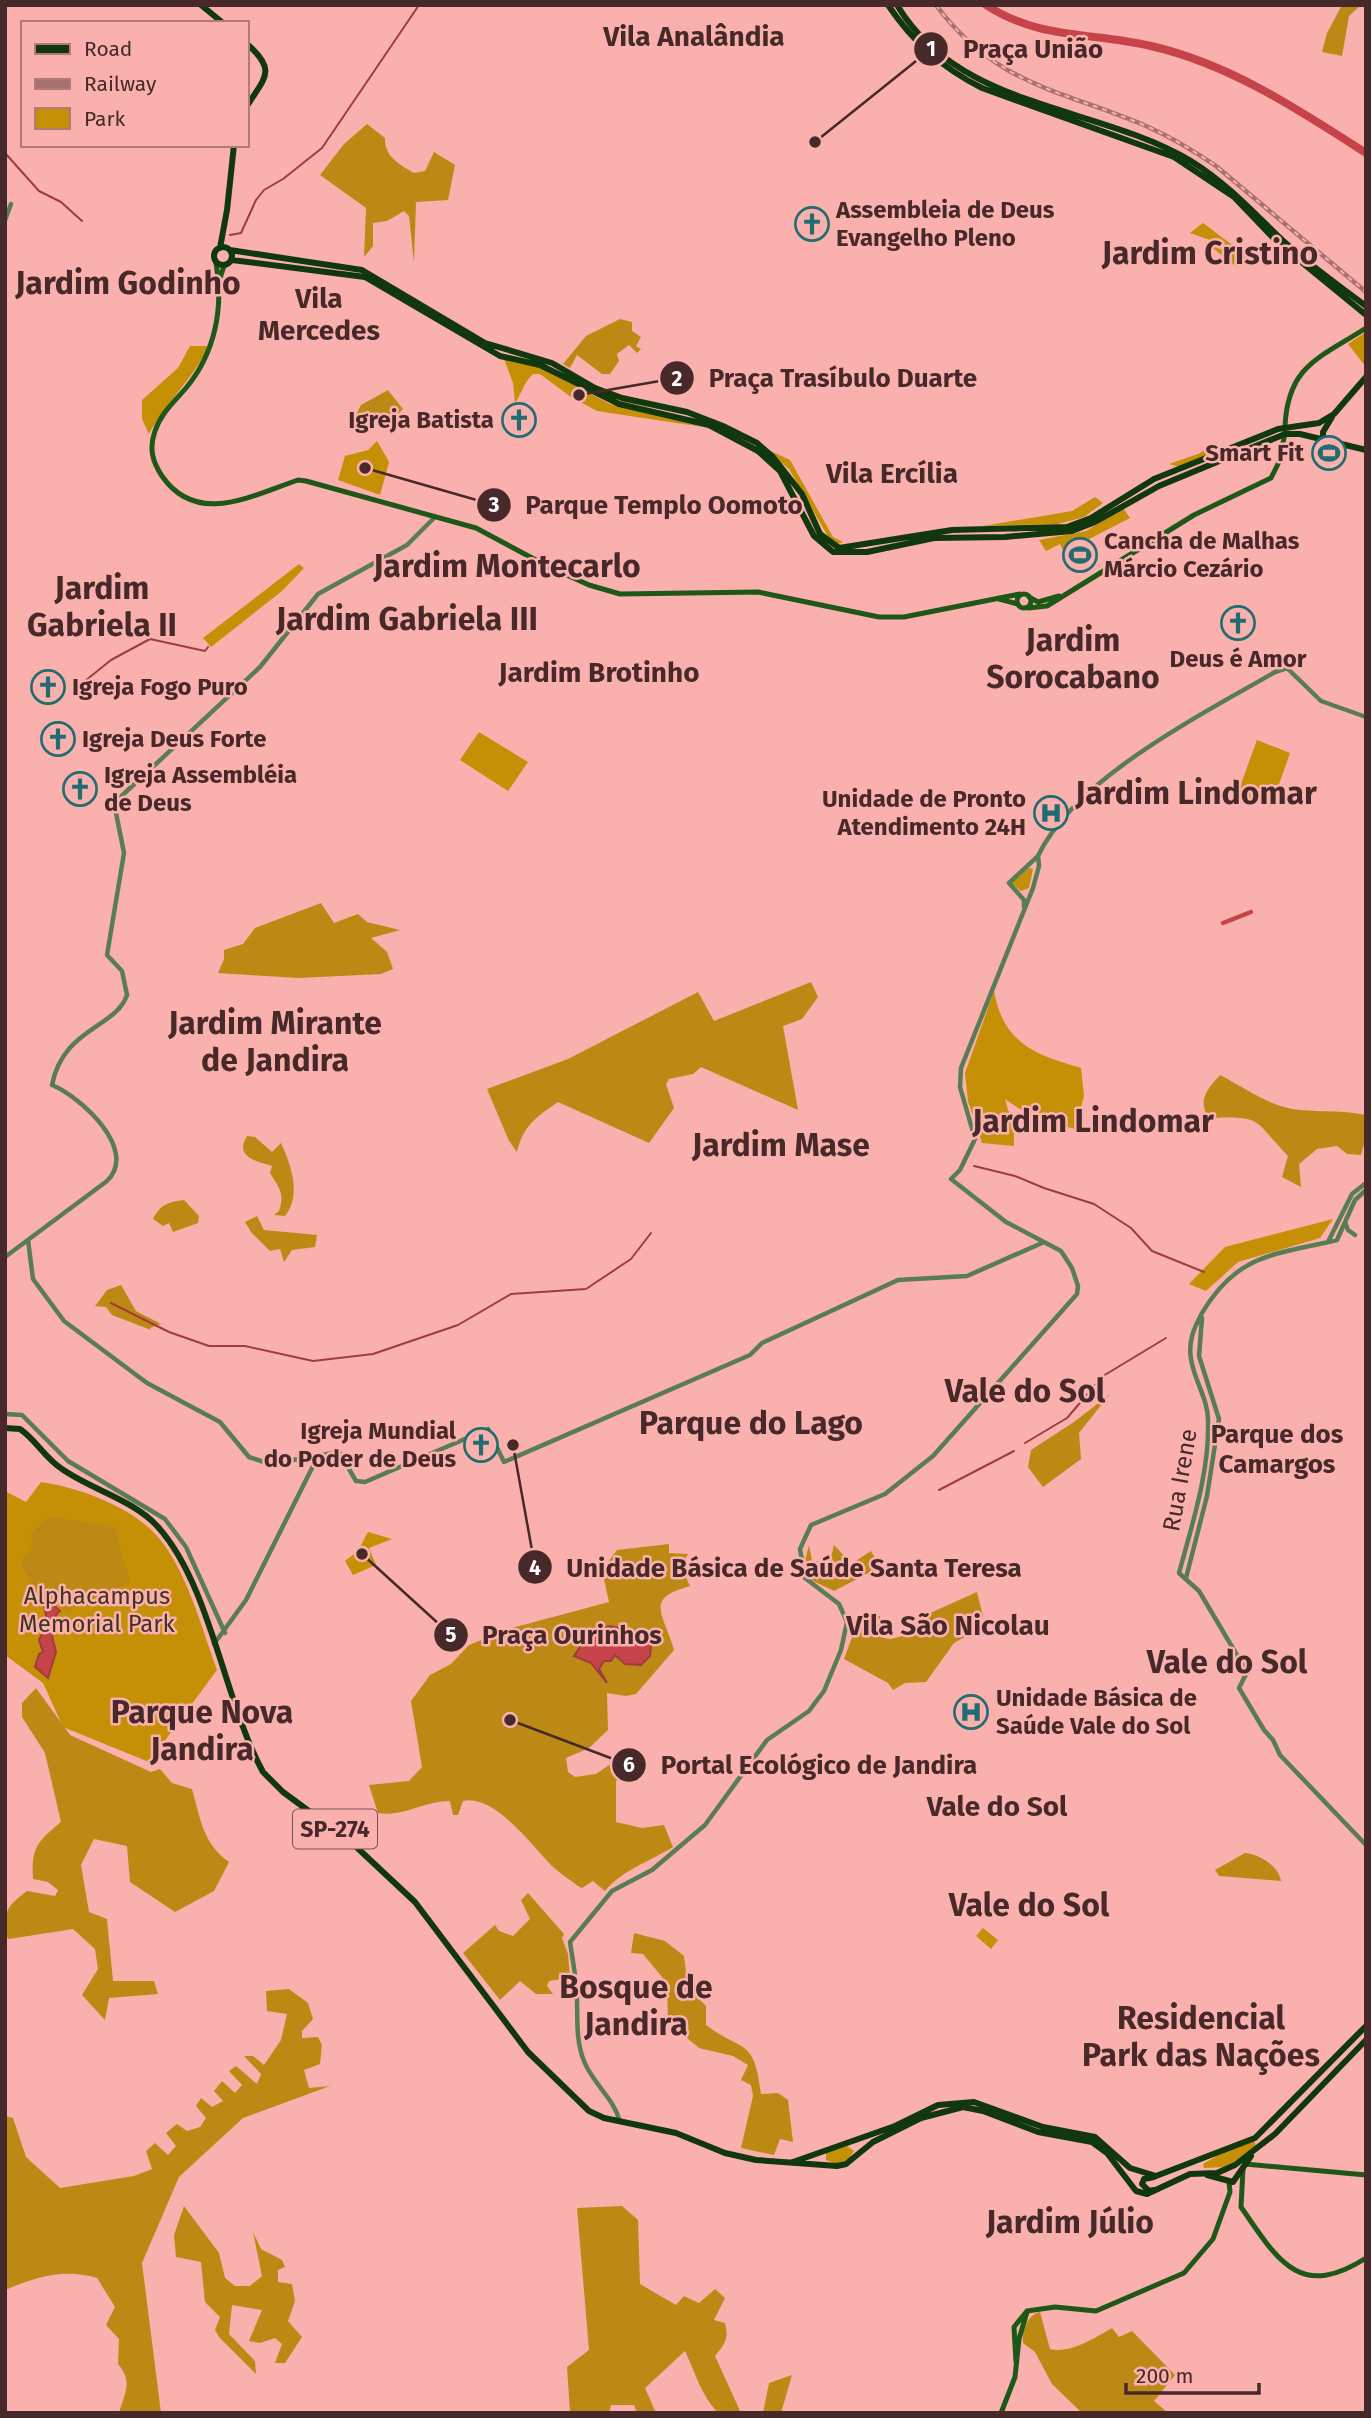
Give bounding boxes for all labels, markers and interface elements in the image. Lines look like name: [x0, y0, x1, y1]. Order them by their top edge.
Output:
district label: Vila Analândia: [602, 20, 785, 53]
legend: [21, 21, 248, 147]
callout: Praça União: [914, 26, 1117, 73]
text: Praça União: [963, 34, 1103, 65]
text: Road: [84, 36, 132, 62]
text: 1: [926, 36, 936, 62]
text: Railway: [84, 71, 157, 97]
text: Park: [84, 106, 126, 132]
place label: Assembleia de Deus Evangelho Pleno: [835, 196, 1055, 252]
church icon: Assembleia de Deus Evangelho Pleno: [793, 205, 831, 243]
district label: Jardim Cristino: [1101, 234, 1318, 272]
district label: Jardim Godinho: [14, 264, 241, 302]
district label: Vila Mercedes: [258, 282, 380, 347]
callout: Praça Trasíbulo Duarte: [660, 355, 991, 402]
text: Praça Trasíbulo Duarte: [709, 363, 977, 394]
text: 2: [672, 366, 683, 392]
church icon: Igreja Batista: [500, 401, 538, 439]
place label: Igreja Batista: [348, 406, 494, 434]
sports icon: Smart Fit: [1310, 434, 1348, 472]
place label: Smart Fit: [1205, 439, 1305, 467]
district label: Vila Ercília: [825, 457, 958, 490]
callout: Parque Templo Oomoto: [476, 481, 817, 528]
text: Parque Templo Oomoto: [525, 490, 803, 521]
text: 3: [488, 492, 500, 518]
place label: Cancha de Malhas Márcio Cezário: [1104, 527, 1300, 583]
sports icon: Cancha de Malhas Márcio Cezário: [1061, 536, 1099, 574]
district label: Jardim Montecarlo: [372, 547, 641, 585]
district label: Jardim Gabriela II: [27, 569, 177, 644]
district label: Jardim Gabriela III: [275, 600, 538, 638]
church icon: Deus é Amor: [1219, 604, 1257, 642]
district label: Jardim Sorocabano: [986, 621, 1160, 696]
place label: Deus é Amor: [1170, 645, 1307, 673]
district label: Jardim Brotinho: [498, 656, 700, 689]
church icon: Igreja Fogo Puro: [29, 668, 67, 706]
place label: Igreja Fogo Puro: [72, 673, 248, 701]
church icon: Igreja Deus Forte: [39, 720, 77, 758]
place label: Igreja Deus Forte: [82, 725, 266, 753]
place label: Igreja Assembléia de Deus: [104, 761, 297, 817]
church icon: Igreja Assembléia de Deus: [61, 770, 99, 808]
district label: Jardim Lindomar: [1074, 774, 1317, 812]
place label: Unidade de Pronto Atendimento 24H: [822, 785, 1026, 841]
hospital icon: Unidade de Pronto Atendimento 24H: [1032, 794, 1070, 832]
district label: Jardim Mirante de Jandira: [167, 1004, 382, 1079]
district label: Jardim Lindomar: [971, 1102, 1214, 1140]
district label: Jardim Mase: [691, 1126, 870, 1164]
district label: Vale do Sol: [944, 1372, 1106, 1410]
district label: Parque do Lago: [639, 1404, 863, 1442]
place label: Igreja Mundial do Poder de Deus: [264, 1417, 457, 1473]
district label: Parque dos Camargos: [1211, 1419, 1344, 1480]
church icon: Igreja Mundial do Poder de Deus: [462, 1426, 500, 1464]
street label: Rua Irene: [1157, 1426, 1203, 1534]
callout: Unidade Básica de Saúde Santa Teresa: [517, 1544, 1036, 1591]
text: Unidade Básica de Saúde Santa Teresa: [566, 1553, 1022, 1584]
text: 4: [529, 1555, 541, 1581]
park label: Alphacampus Memorial Park: [19, 1582, 176, 1638]
district label: Vila São Nicolau: [845, 1609, 1050, 1642]
callout: Praça Ourinhos: [434, 1611, 676, 1658]
text: Praça Ourinhos: [482, 1620, 662, 1651]
text: 5: [445, 1622, 457, 1648]
district label: Vale do Sol: [1146, 1643, 1308, 1681]
place label: Unidade Básica de Saúde Vale do Sol: [996, 1684, 1197, 1740]
district label: Parque Nova Jandira: [111, 1693, 293, 1768]
hospital icon: Unidade Básica de Saúde Vale do Sol: [952, 1693, 990, 1731]
callout: Portal Ecológico de Jandira: [611, 1741, 991, 1788]
text: Portal Ecológico de Jandira: [661, 1750, 977, 1781]
text: 6: [623, 1752, 635, 1778]
district label: Vale do Sol: [926, 1790, 1068, 1823]
road number: SP-274: [293, 1810, 377, 1848]
district label: Vale do Sol: [948, 1886, 1110, 1924]
district label: Bosque de Jandira: [559, 1968, 713, 2043]
district label: Residencial Park das Nações: [1082, 1999, 1320, 2075]
district label: Jardim Júlio: [985, 2203, 1154, 2241]
scale bar: [1126, 2352, 1259, 2396]
text: 200 m: [1136, 2363, 1193, 2389]

